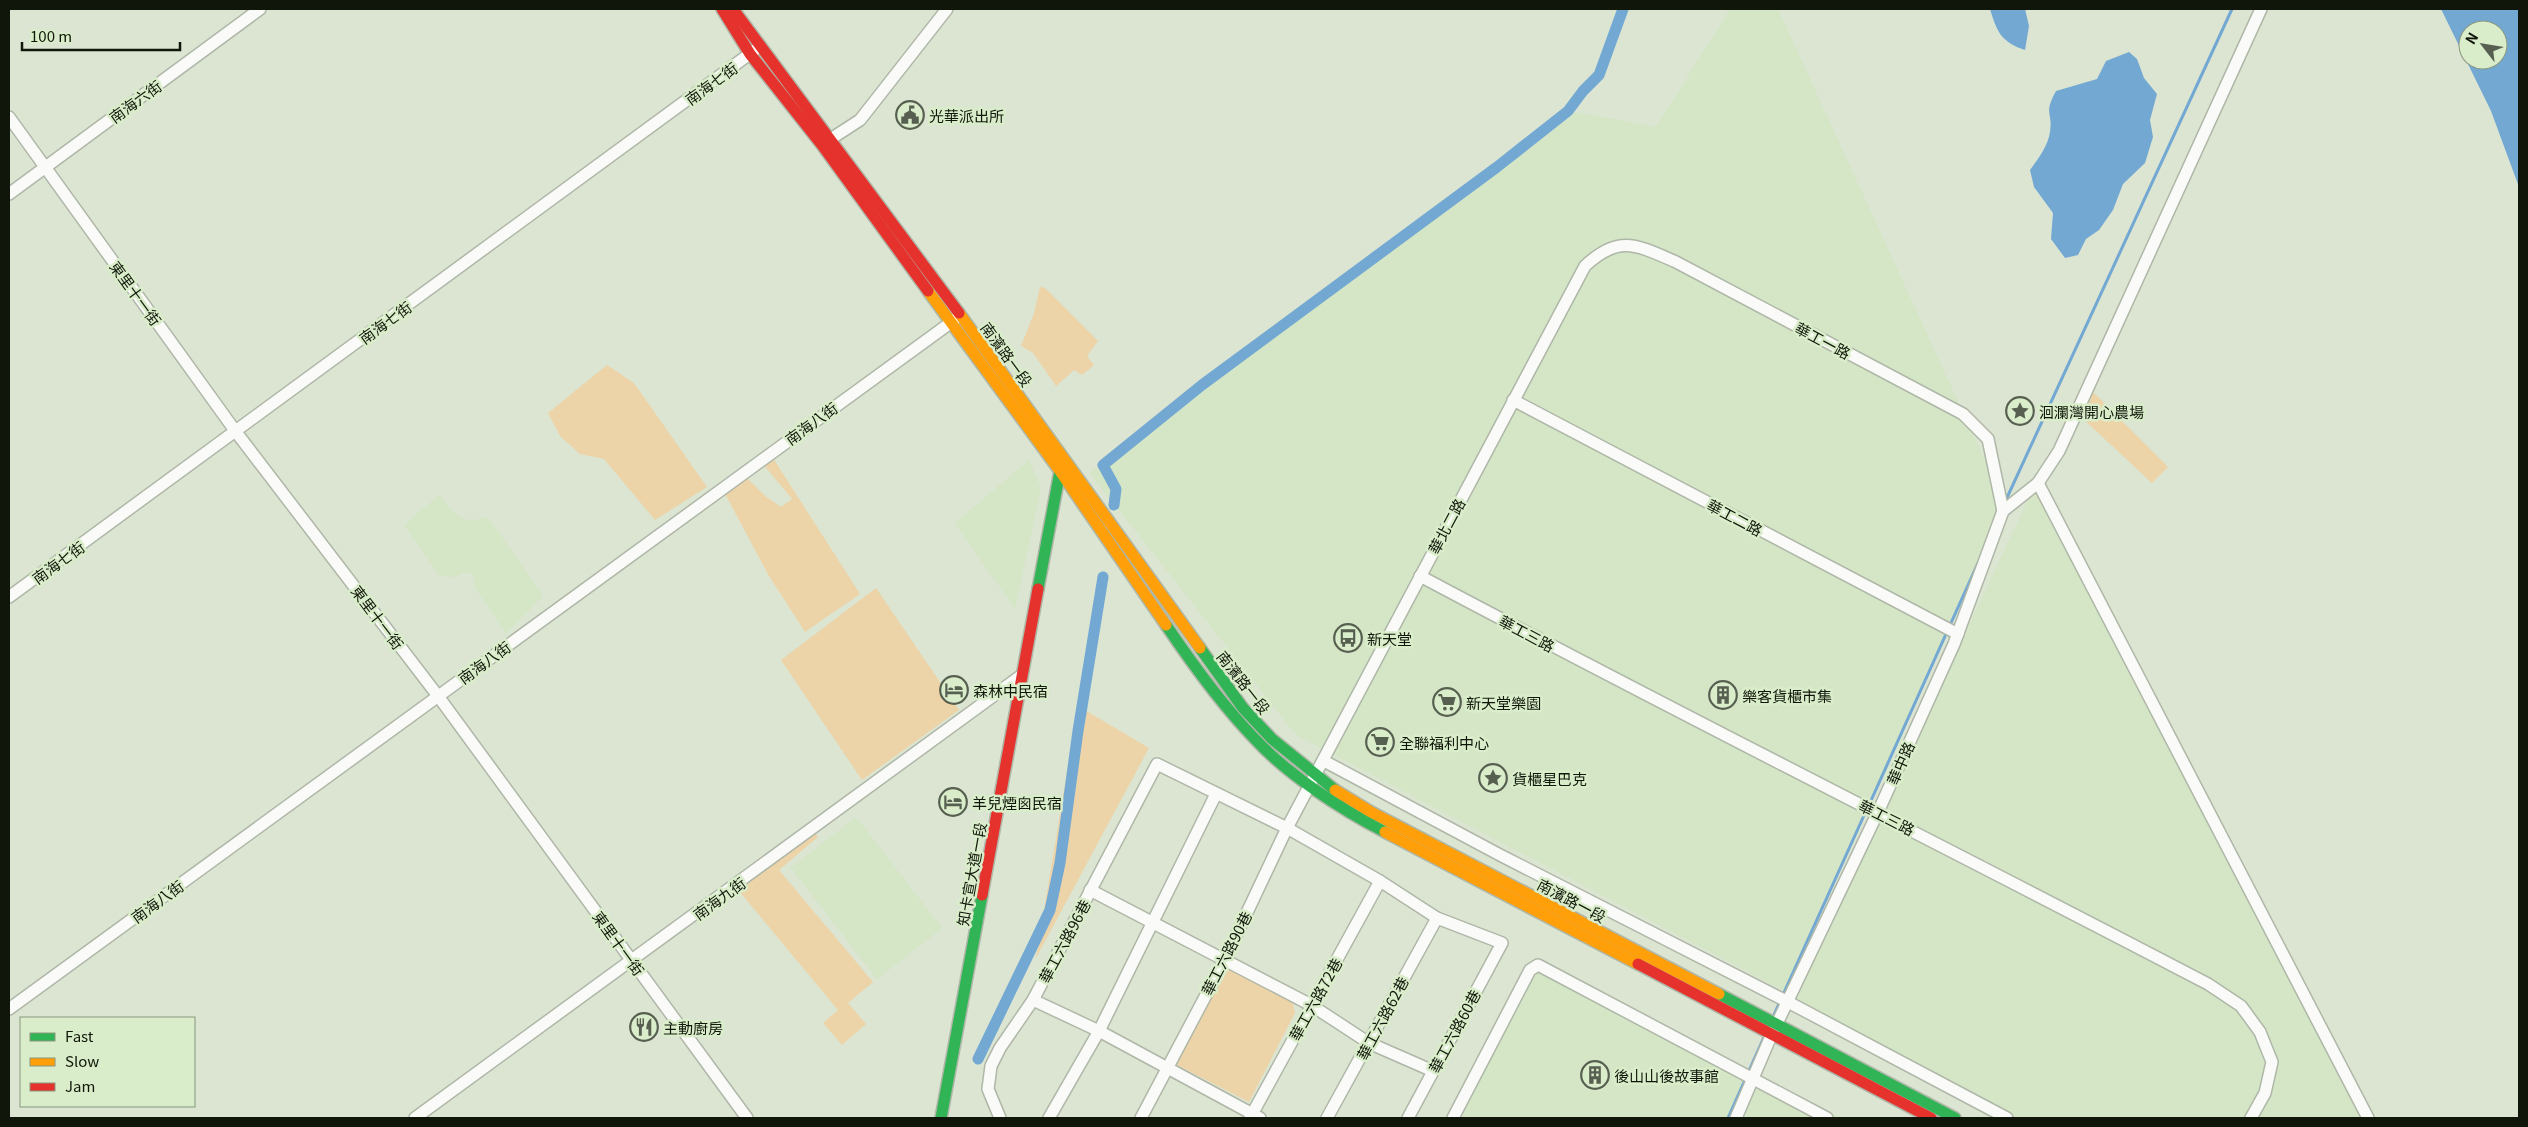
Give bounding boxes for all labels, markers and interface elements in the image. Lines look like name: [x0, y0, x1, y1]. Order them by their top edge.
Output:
scale bar: [22, 20, 180, 52]
north arrow: [2458, 20, 2508, 70]
text: 100 m: [30, 25, 72, 46]
text: N: [2460, 28, 2482, 47]
street label: 南海七街: [681, 57, 741, 109]
street label: 南海六街: [105, 75, 165, 127]
public building icon: 光華派出所: [895, 100, 925, 130]
place label: 光華派出所: [929, 105, 1004, 126]
street label: 東里十一街: [105, 256, 167, 330]
street label: 南海七街: [355, 296, 415, 348]
street label: 南濱路一段: [976, 317, 1038, 391]
street label: 華工一路: [1792, 317, 1854, 363]
place icon: 洄瀾灣開心農場: [2005, 396, 2035, 426]
street label: 南海八街: [781, 397, 841, 449]
place label: 洄瀾灣開心農場: [2039, 401, 2144, 422]
street label: 華工二路: [1704, 494, 1766, 540]
street label: 華北二路: [1423, 495, 1469, 557]
street label: 南海七街: [28, 536, 88, 588]
street label: 東里十一街: [347, 581, 409, 653]
street label: 華工三路: [1496, 610, 1558, 656]
bus stop icon: 新天堂: [1333, 623, 1363, 653]
place label: 新天堂: [1367, 628, 1412, 649]
street label: 南海八街: [454, 636, 514, 688]
street label: 南濱路一段: [1213, 646, 1275, 718]
hotel icon: 森林中民宿: [939, 675, 969, 705]
place label: 森林中民宿: [973, 680, 1048, 701]
building icon: 樂客貨櫃市集: [1708, 680, 1738, 710]
place label: 樂客貨櫃市集: [1742, 685, 1832, 706]
supermarket icon: 新天堂樂園: [1432, 687, 1462, 717]
place label: 新天堂樂園: [1466, 692, 1541, 713]
supermarket icon: 全聯福利中心: [1365, 727, 1395, 757]
place label: 全聯福利中心: [1399, 732, 1489, 753]
street label: 華中路: [1881, 738, 1919, 788]
place icon: 貨櫃星巴克: [1478, 763, 1508, 793]
place label: 貨櫃星巴克: [1512, 768, 1587, 789]
hotel icon: 羊兒煙囪民宿: [938, 787, 968, 817]
place label: 羊兒煙囪民宿: [972, 792, 1062, 813]
street label: 華工三路: [1855, 794, 1919, 840]
street label: 知卡宣大道一段: [952, 820, 990, 928]
street label: 南海九街: [689, 872, 749, 924]
street label: 南濱路一段: [1534, 873, 1610, 927]
street label: 南海八街: [127, 875, 187, 927]
street label: 華工六路96巷: [1033, 896, 1095, 986]
street label: 東里十一街: [588, 906, 650, 980]
street label: 華工六路90巷: [1196, 907, 1256, 999]
street label: 華工六路72巷: [1284, 954, 1346, 1044]
street label: 華工六路62巷: [1351, 973, 1413, 1063]
street label: 華工六路60巷: [1423, 986, 1485, 1076]
restaurant icon: 主動廚房: [629, 1012, 659, 1042]
legend: [20, 1017, 195, 1107]
place label: 主動廚房: [663, 1017, 723, 1038]
text: Fast: [65, 1025, 94, 1046]
text: Slow: [65, 1050, 99, 1071]
building icon: 後山山後故事館: [1580, 1060, 1610, 1090]
place label: 後山山後故事館: [1614, 1065, 1719, 1086]
text: Jam: [65, 1075, 95, 1096]

